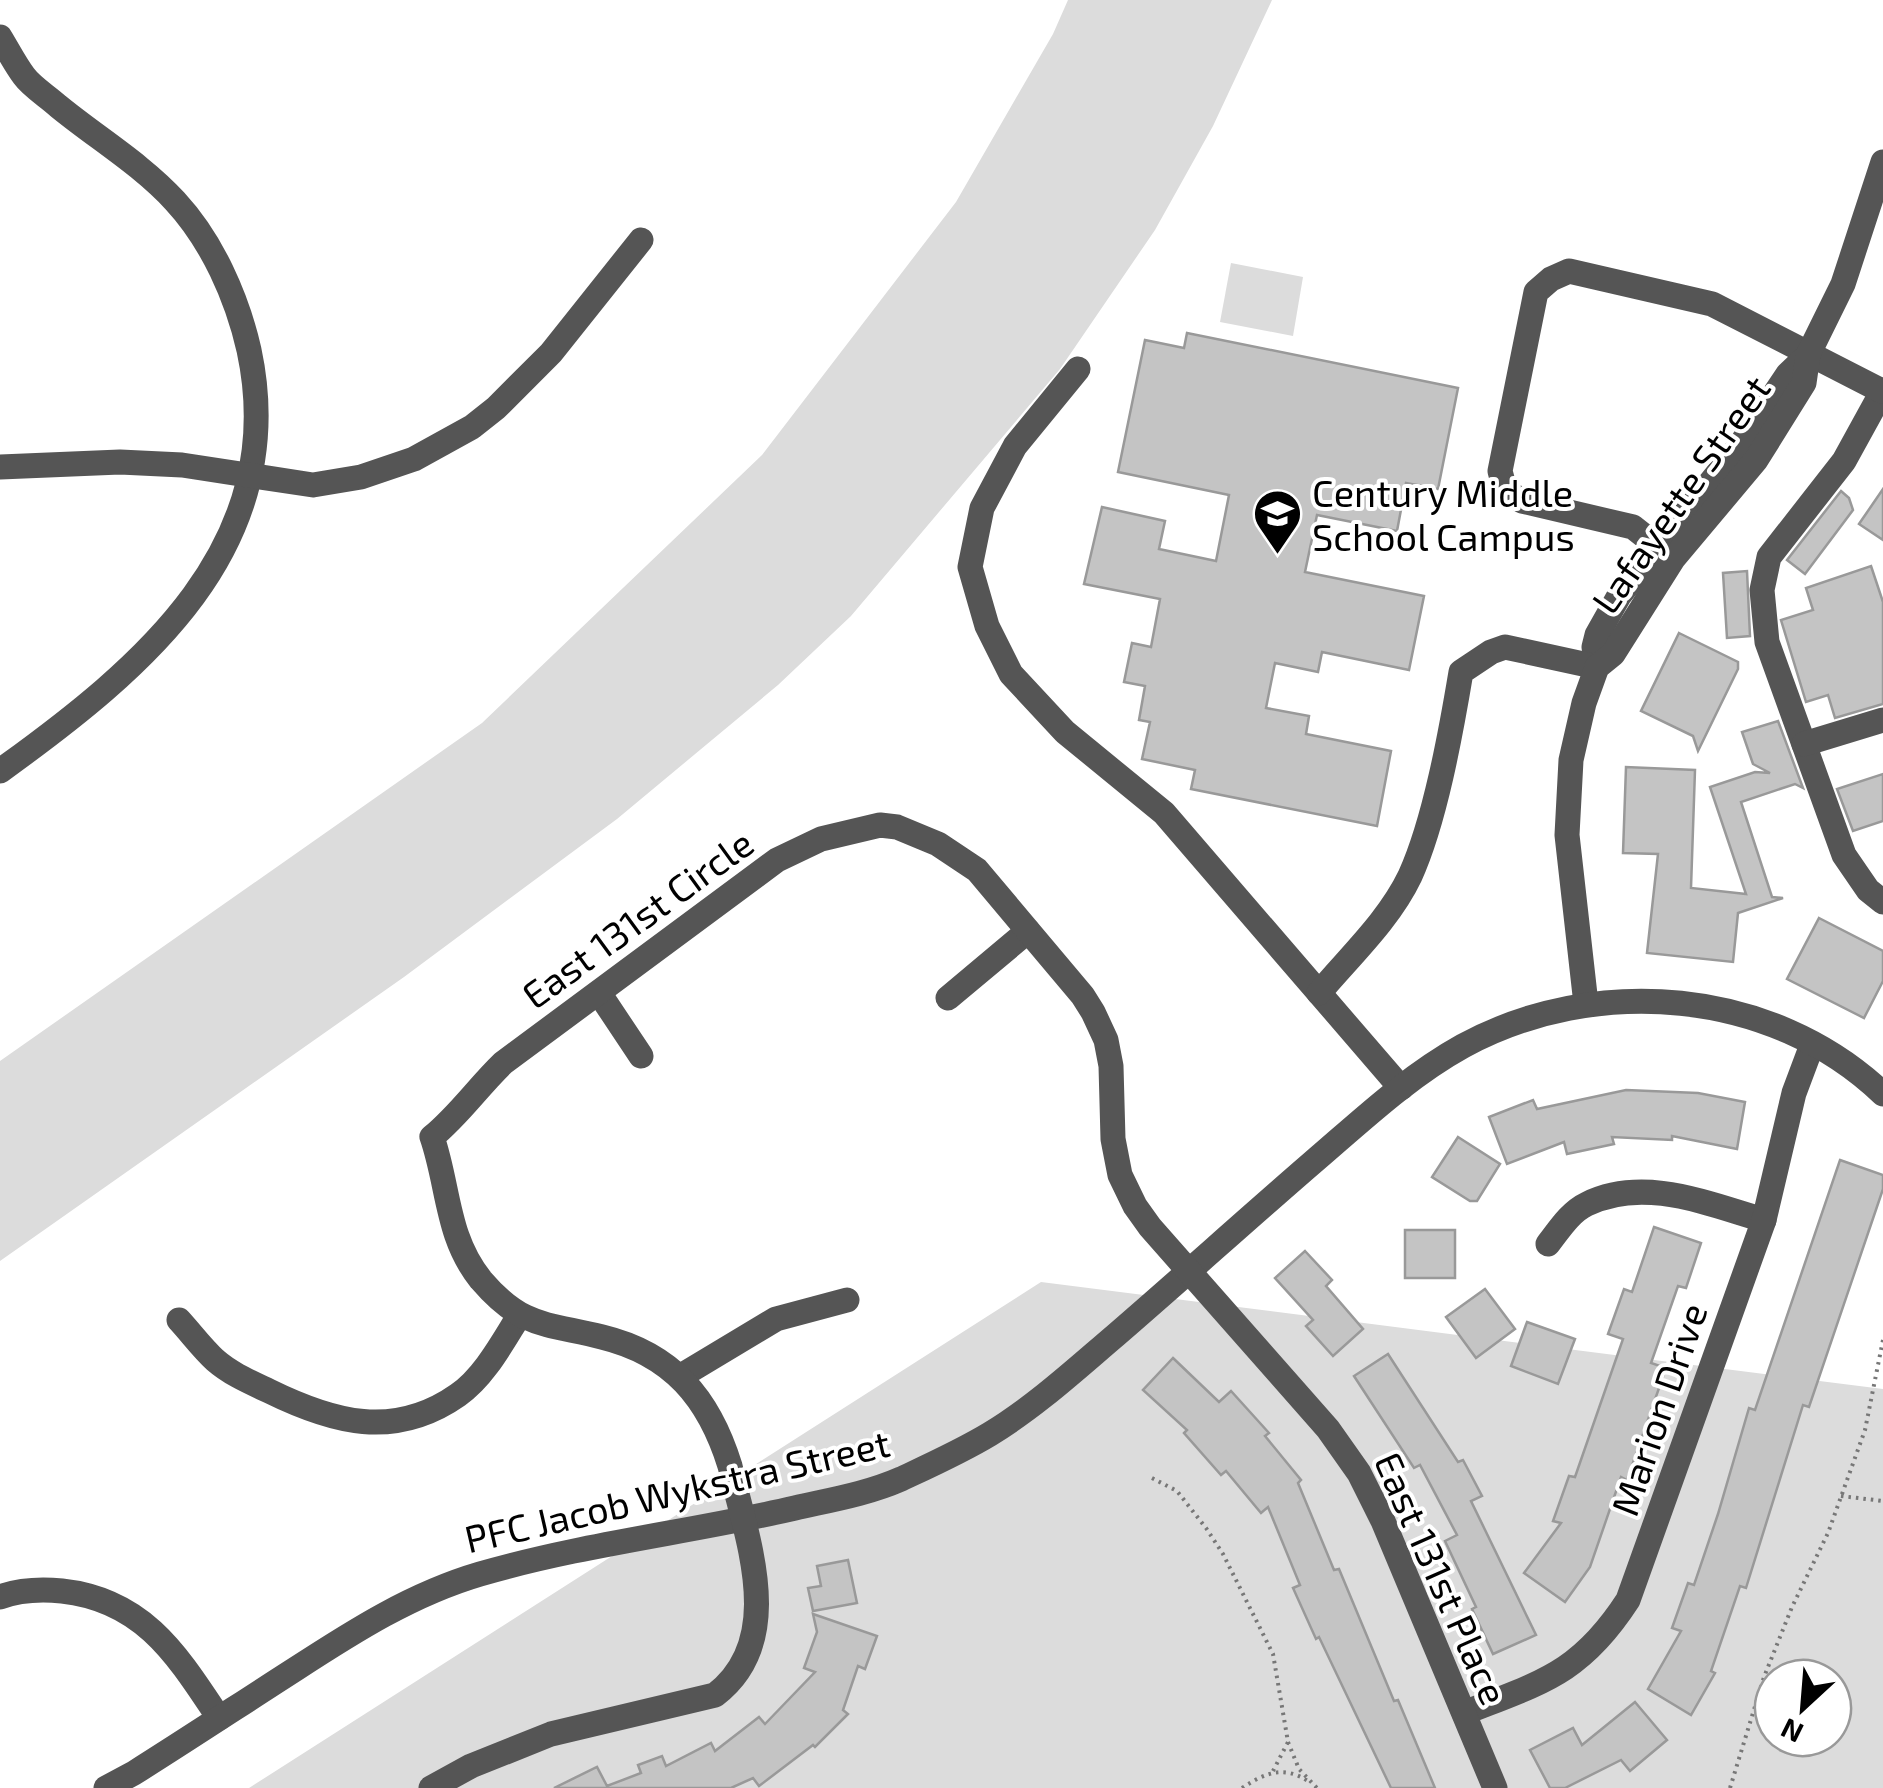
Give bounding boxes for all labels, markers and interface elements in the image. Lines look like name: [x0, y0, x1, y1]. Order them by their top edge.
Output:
street label: Lafayette Street: [1581, 366, 1779, 622]
place label: Century Middle School Campus: [1312, 469, 1575, 559]
school or university icon: Century Middle School Campus: [1251, 488, 1303, 556]
street label: East 131st Circle: [513, 819, 761, 1017]
street label: Marion Drive: [1600, 1297, 1716, 1521]
street label: PFC Jacob Wykstra Street: [460, 1419, 894, 1561]
street label: East 131st Place: [1366, 1445, 1518, 1711]
north arrow: [1753, 1658, 1853, 1758]
text: N: [1775, 1712, 1808, 1751]

